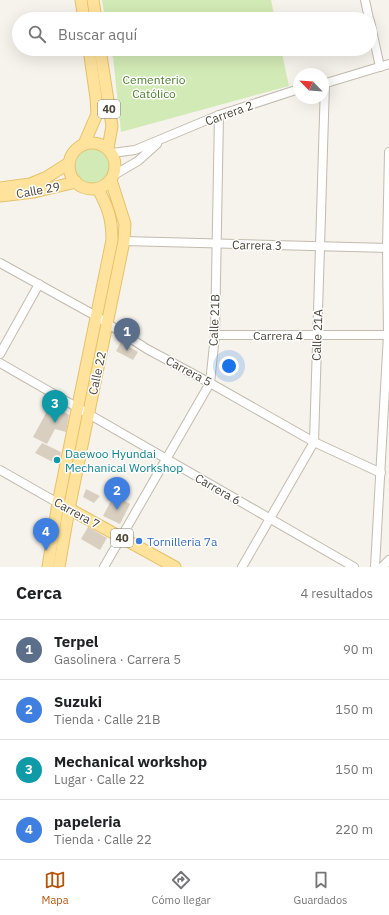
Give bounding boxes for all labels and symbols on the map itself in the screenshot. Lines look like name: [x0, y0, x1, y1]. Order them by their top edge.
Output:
north arrow: [293, 68, 329, 104]
park label: Cementerio Católico: [123, 72, 186, 101]
street label: Carrera 2: [203, 97, 255, 129]
road number: 40: [98, 100, 120, 118]
street label: Calle 29: [15, 179, 61, 201]
street label: Carrera 3: [232, 237, 282, 253]
street label: Calle 21B: [206, 294, 222, 346]
street label: Calle 21A: [309, 309, 325, 361]
pin: 1: [114, 318, 140, 351]
street label: Carrera 4: [253, 328, 303, 343]
street label: Calle 22: [85, 350, 109, 396]
street label: Carrera 5: [163, 353, 215, 389]
your location: [219, 356, 239, 376]
pin: 3: [42, 390, 68, 423]
place label: Daewoo Hyundai Mechanical Workshop: [65, 446, 183, 475]
marker: Daewoo Hyundai Mechanical Workshop: [52, 455, 62, 465]
street label: Carrera 6: [193, 470, 243, 508]
pin: 2: [104, 477, 130, 510]
street label: Carrera 7: [51, 494, 103, 532]
pin: 4: [33, 518, 59, 551]
road number: 40: [111, 529, 133, 547]
place label: Tornilleria 7a: [147, 534, 218, 549]
marker: Tornilleria 7a: [134, 536, 144, 546]

